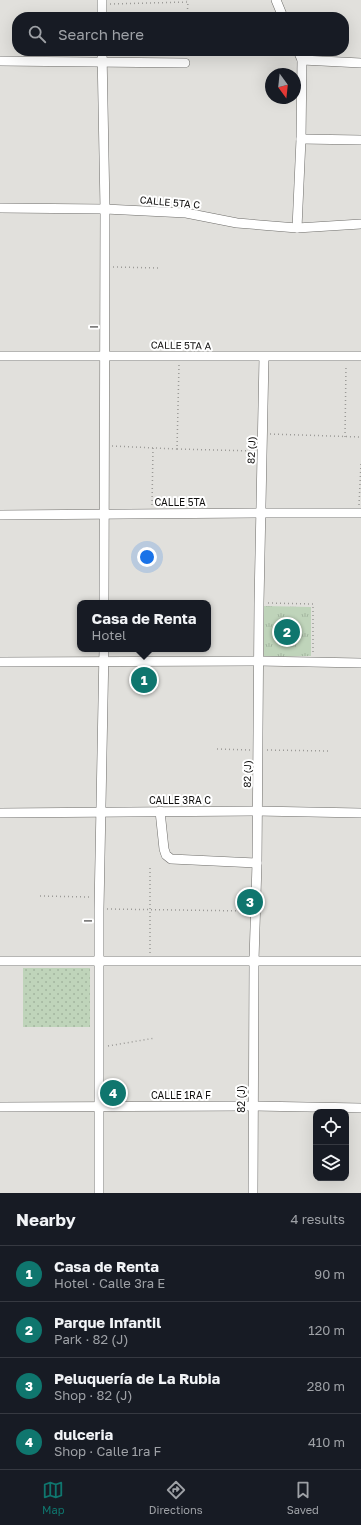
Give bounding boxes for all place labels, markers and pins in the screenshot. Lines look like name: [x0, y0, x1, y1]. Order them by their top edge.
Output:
pin: 2: [274, 617, 300, 647]
pin: 1: [131, 665, 157, 695]
pin: 3: [237, 887, 263, 917]
pin: 4: [100, 1078, 126, 1108]

